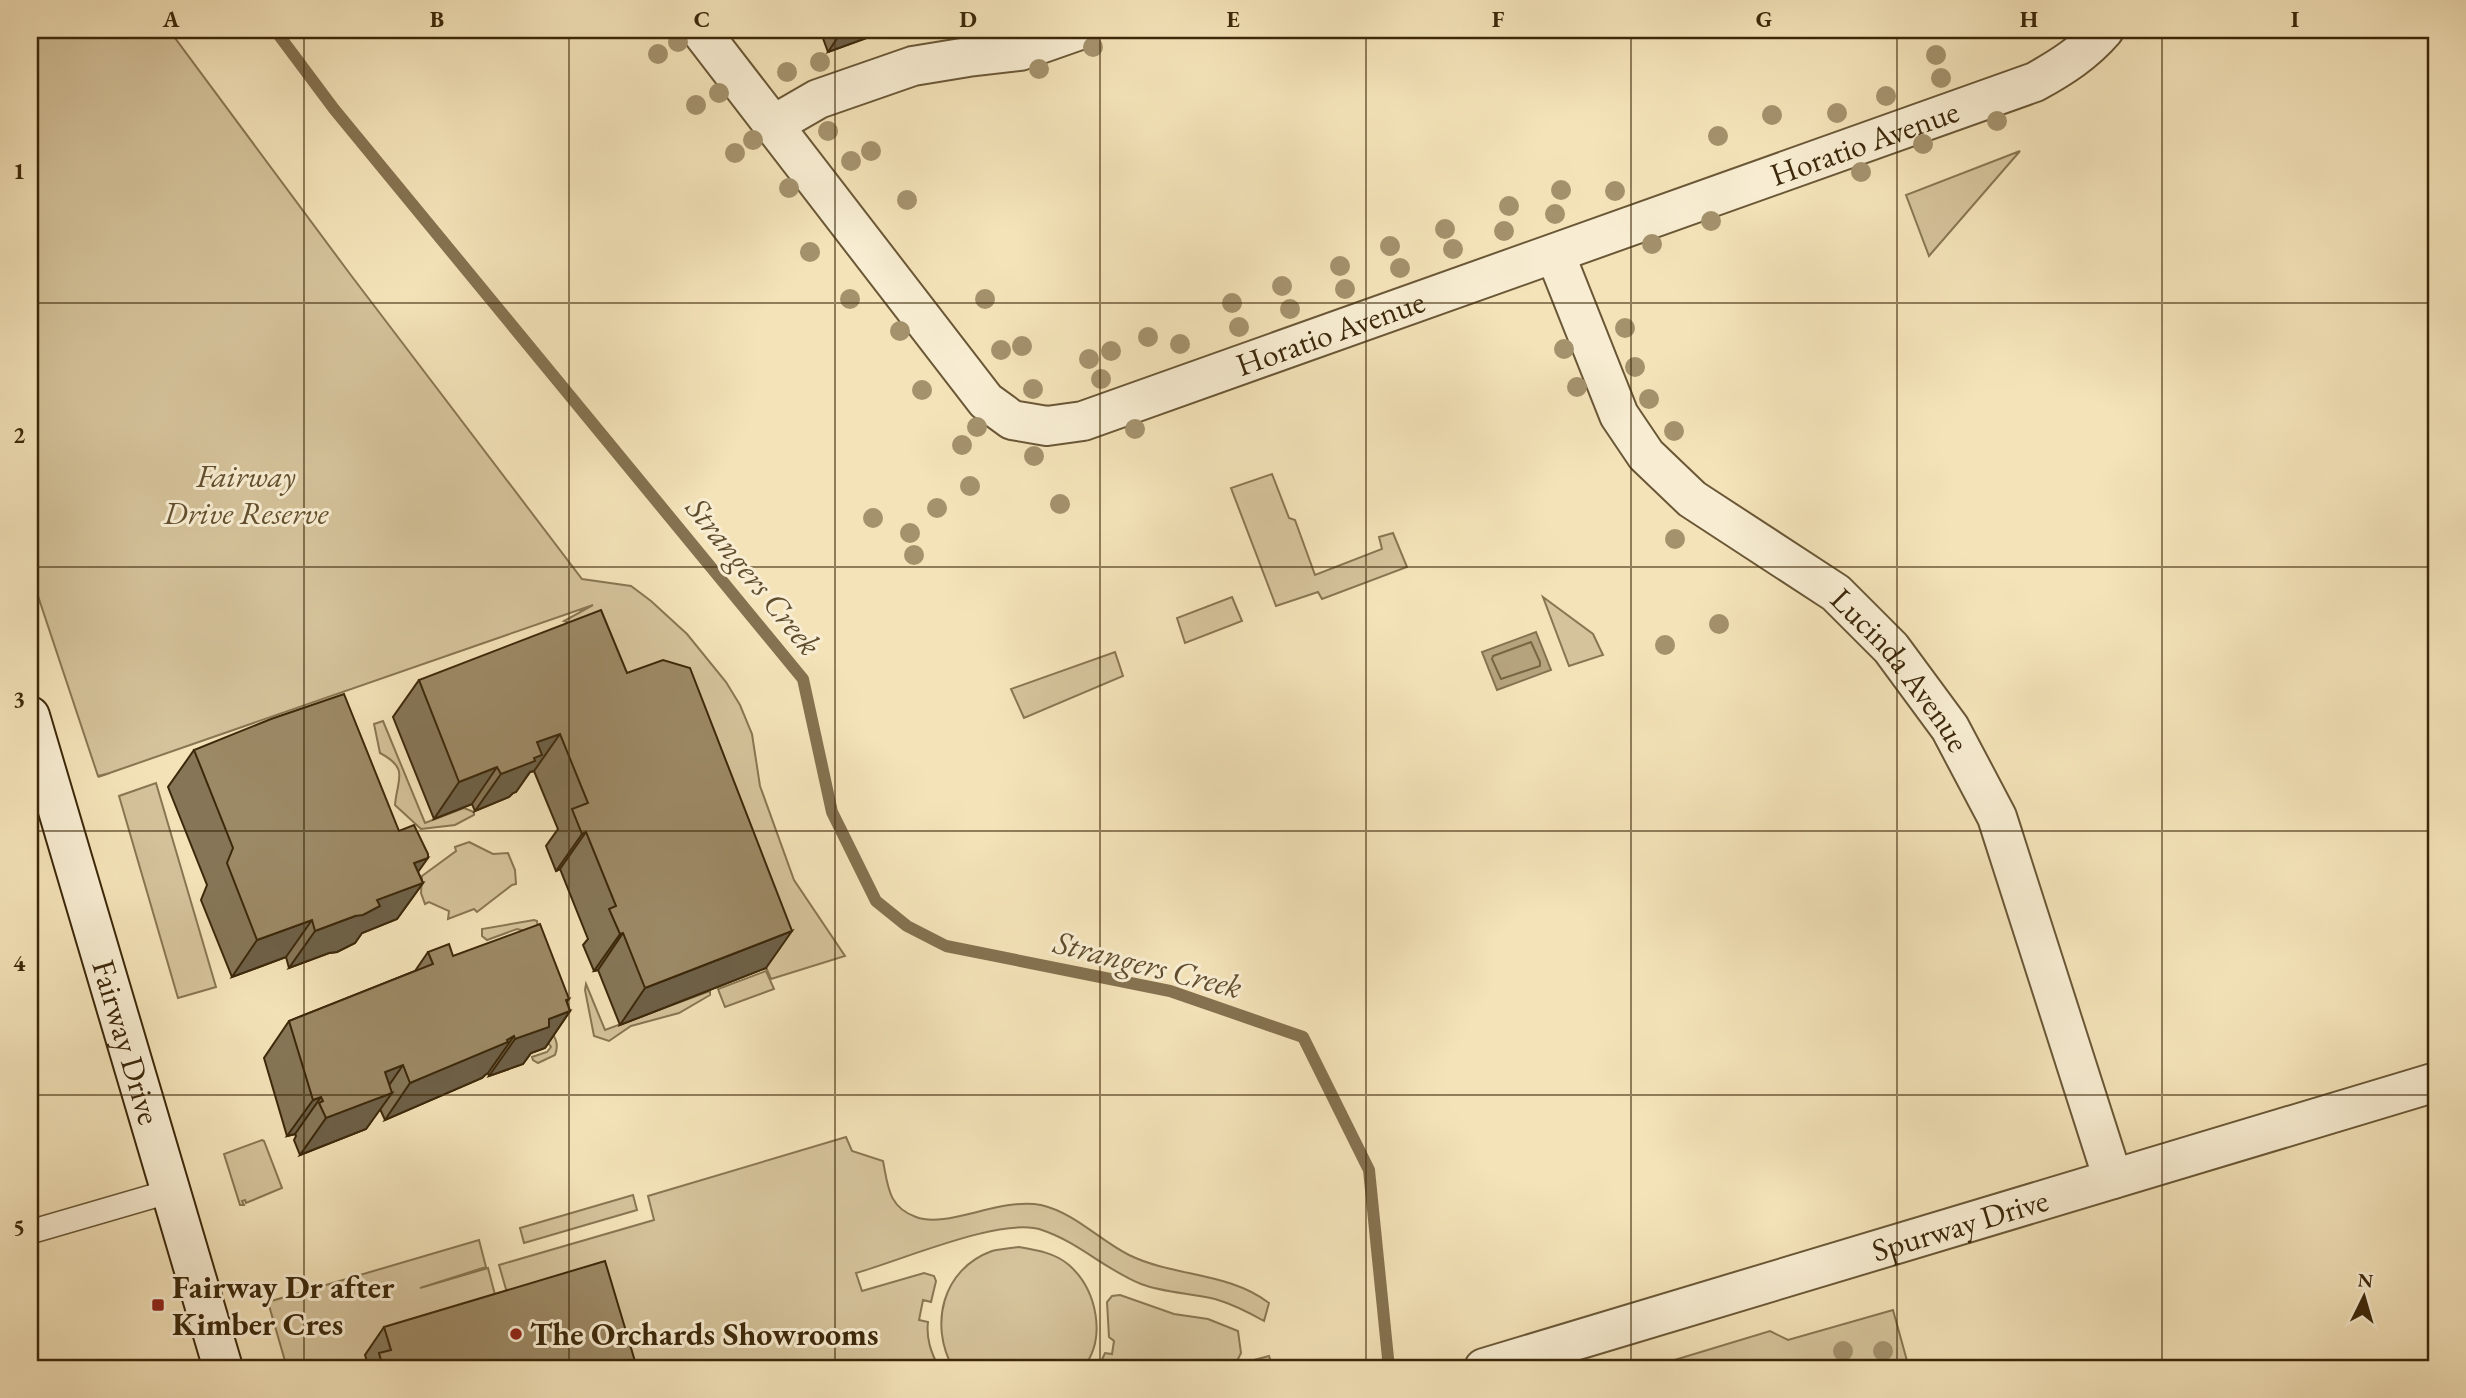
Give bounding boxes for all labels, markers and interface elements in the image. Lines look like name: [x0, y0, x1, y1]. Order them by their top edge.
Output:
text: A: [162, 4, 180, 34]
text: B: [430, 4, 444, 34]
text: C: [694, 4, 710, 34]
text: D: [959, 4, 977, 34]
text: E: [1226, 4, 1240, 34]
text: F: [1492, 4, 1505, 34]
text: G: [1756, 4, 1772, 34]
text: H: [2020, 4, 2038, 34]
text: I: [2291, 4, 2299, 34]
street label: Horatio Avenue: [1764, 90, 1964, 196]
text: 1: [13, 156, 25, 186]
street label: Horatio Avenue: [1230, 280, 1430, 386]
text: 2: [13, 420, 25, 450]
park label: Fairway Drive Reserve: [163, 455, 329, 534]
water label: Strangers Creek: [676, 487, 831, 664]
street label: Lucinda Avenue: [1822, 579, 1980, 759]
text: 3: [13, 684, 25, 714]
water label: Strangers Creek: [1049, 920, 1247, 1008]
text: 4: [13, 948, 26, 978]
street label: Fairway Drive: [82, 955, 171, 1129]
street label: Spurway Drive: [1867, 1179, 2053, 1271]
text: 5: [13, 1212, 25, 1242]
north arrow: [2330, 1262, 2400, 1332]
place label: Fairway Dr after Kimber Cres: [172, 1266, 395, 1345]
text: N: [2357, 1267, 2375, 1294]
marker: Fairway Dr after Kimber Cres: [150, 1297, 166, 1313]
place label: The Orchards Showrooms: [530, 1313, 878, 1355]
marker: The Orchards Showrooms: [508, 1326, 524, 1342]

